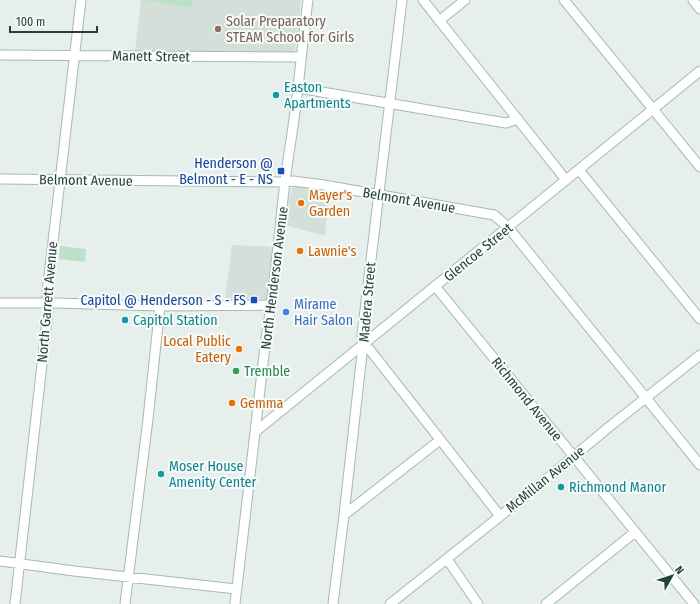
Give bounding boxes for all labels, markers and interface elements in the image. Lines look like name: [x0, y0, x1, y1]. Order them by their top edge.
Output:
scale bar: [10, 8, 97, 34]
place label: Solar Preparatory STEAM School for Girls: [226, 13, 354, 46]
text: 100 m: [16, 15, 45, 29]
marker: Solar Preparatory STEAM School for Girls: [213, 24, 223, 34]
street label: Manett Street: [112, 47, 191, 66]
place label: Easton Apartments: [284, 79, 351, 112]
marker: Easton Apartments: [271, 90, 281, 100]
place label: Henderson @ Belmont - E - NS: [179, 155, 273, 188]
marker: Henderson @ Belmont - E - NS: [276, 166, 286, 176]
street label: Belmont Avenue: [39, 171, 133, 190]
street label: Belmont Avenue: [361, 184, 457, 217]
place label: Mayer's Garden: [309, 187, 352, 220]
marker: Mayer's Garden: [296, 198, 306, 208]
street label: North Henderson Avenue: [257, 206, 292, 351]
street label: Glencoe Street: [440, 219, 516, 285]
street label: North Garrett Avenue: [34, 241, 61, 363]
place label: Lawnie's: [308, 243, 356, 260]
marker: Lawnie's: [295, 246, 305, 256]
street label: Madera Street: [356, 261, 379, 343]
place label: Capitol @ Henderson - S - FS: [80, 292, 246, 309]
marker: Capitol @ Henderson - S - FS: [249, 295, 259, 305]
place label: Mirame Hair Salon: [294, 296, 353, 329]
marker: Mirame Hair Salon: [281, 307, 291, 317]
place label: Capitol Station: [133, 312, 218, 329]
marker: Capitol Station: [120, 315, 130, 325]
place label: Local Public Eatery: [163, 333, 232, 366]
marker: Local Public Eatery: [234, 344, 244, 354]
street label: Richmond Avenue: [488, 354, 566, 445]
place label: Tremble: [244, 363, 290, 380]
marker: Tremble: [231, 366, 241, 376]
place label: Gemma: [240, 395, 283, 412]
marker: Gemma: [227, 398, 237, 408]
street label: McMillan Avenue: [503, 442, 588, 516]
place label: Moser House Amenity Center: [169, 458, 256, 491]
marker: Moser House Amenity Center: [156, 469, 166, 479]
place label: Richmond Manor: [569, 479, 666, 496]
marker: Richmond Manor: [556, 482, 566, 492]
north arrow: [652, 556, 692, 596]
text: N: [672, 563, 687, 577]

